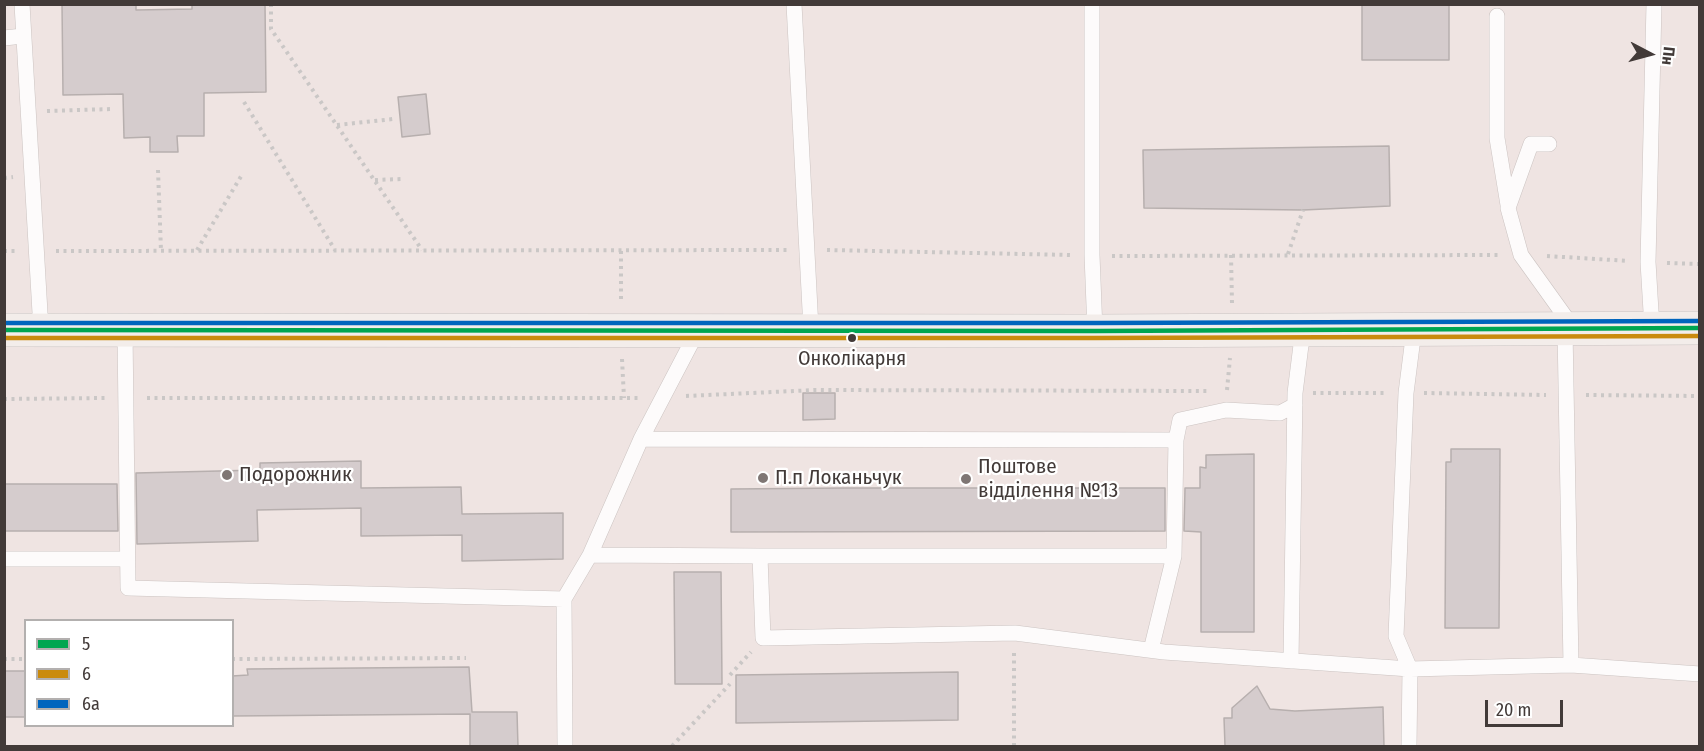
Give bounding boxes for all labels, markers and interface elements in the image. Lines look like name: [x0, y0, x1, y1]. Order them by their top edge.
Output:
north arrow: [1620, 24, 1680, 84]
text: Пн: [1658, 46, 1679, 66]
marker: Онколікарня: [846, 332, 858, 344]
place label: Онколікарня: [798, 347, 906, 371]
place label: Поштове відділення №13: [978, 454, 1118, 504]
place label: Подорожник: [239, 462, 352, 488]
place label: П.п Локаньчук: [775, 465, 902, 491]
marker: Подорожник: [220, 468, 234, 482]
marker: П.п Локаньчук: [756, 471, 770, 485]
marker: Поштове відділення №13: [959, 472, 973, 486]
legend: [24, 619, 234, 727]
text: 5: [82, 633, 90, 655]
text: 6: [82, 663, 91, 685]
scale bar: [1488, 688, 1566, 726]
text: 6а: [82, 693, 100, 715]
text: 20 m: [1496, 699, 1531, 721]

